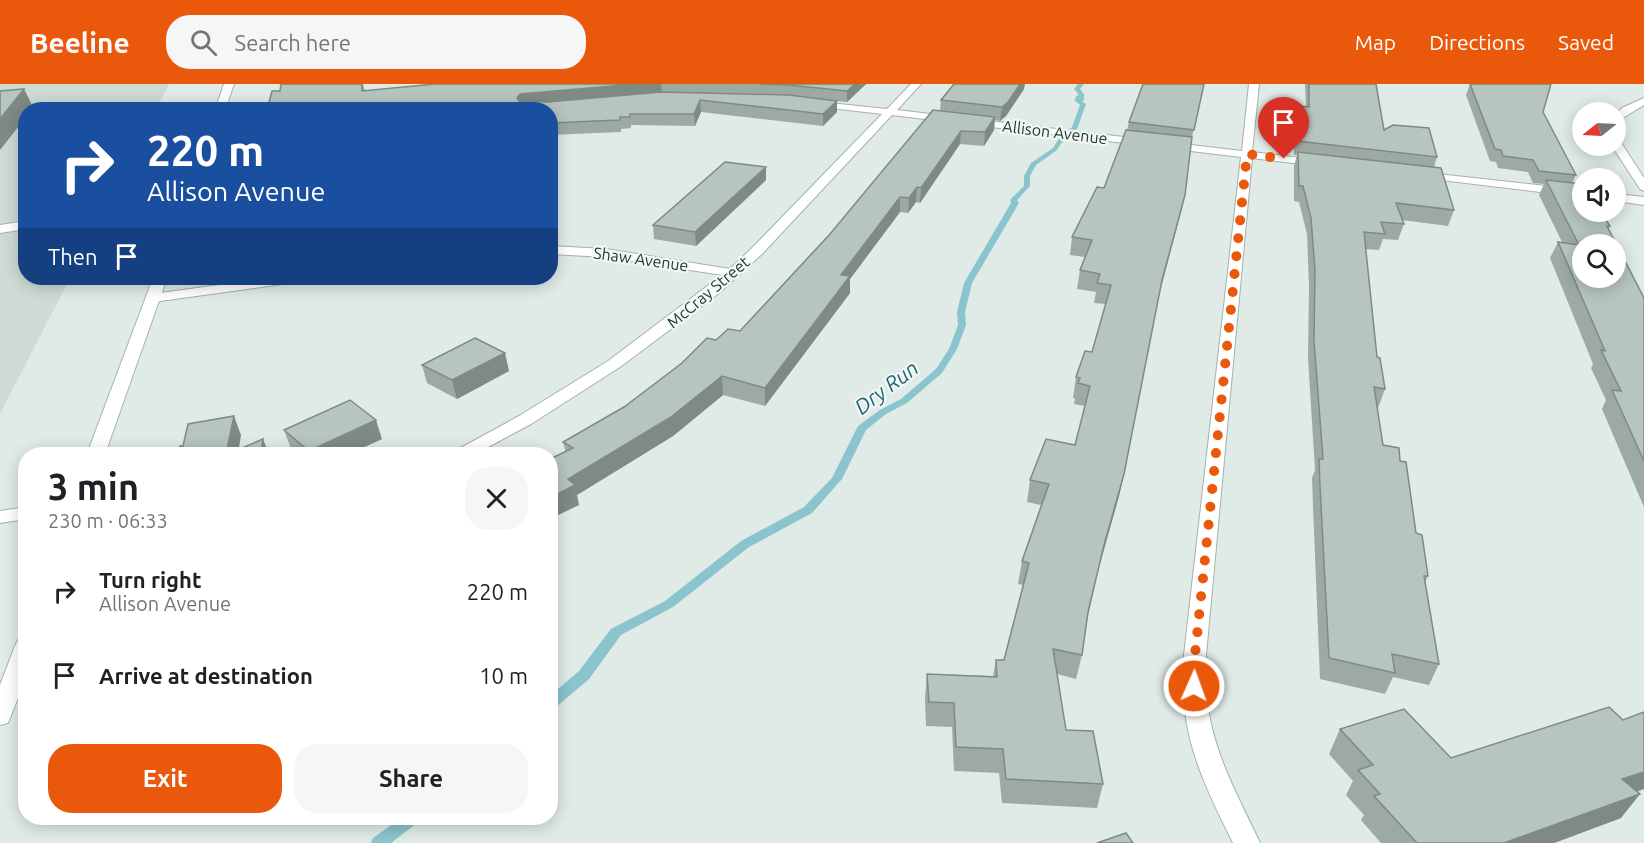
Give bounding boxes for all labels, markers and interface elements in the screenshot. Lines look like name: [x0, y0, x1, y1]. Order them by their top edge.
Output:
search box: [166, 15, 586, 69]
icon: search: [187, 26, 220, 59]
text: Beeline: [30, 27, 130, 58]
text: Search here: [235, 30, 351, 55]
text: Map: [1355, 30, 1396, 54]
text: Directions: [1429, 30, 1525, 54]
text: Saved: [1558, 30, 1614, 54]
pin: [1258, 97, 1309, 159]
north arrow: [1572, 102, 1626, 156]
map controls: [1572, 102, 1626, 288]
icon: arrive: [1267, 106, 1300, 139]
street label: Allison Avenue: [1001, 117, 1109, 147]
icon: right: [48, 126, 126, 204]
text: 220 m: [147, 127, 264, 174]
button: sound: [1572, 168, 1626, 222]
text: Allison Avenue: [147, 176, 325, 206]
button: search: [1572, 234, 1626, 288]
icon: arrive: [110, 240, 143, 273]
street label: Shaw Avenue: [592, 243, 690, 275]
text: Then: [48, 244, 98, 269]
street label: McCray Street: [663, 252, 753, 332]
water label: Dry Run: [849, 355, 923, 419]
text: 3 min: [48, 466, 139, 507]
button: close: [465, 467, 528, 530]
text: 230 m · 06:33: [48, 509, 168, 532]
text: Turn right: [99, 567, 201, 592]
icon: right: [48, 575, 81, 608]
text: 220 m: [467, 579, 528, 604]
text: Allison Avenue: [99, 592, 231, 615]
position arrow: [1162, 654, 1226, 718]
icon: arrive: [48, 659, 81, 692]
text: Arrive at destination: [99, 663, 313, 688]
text: 10 m: [479, 663, 528, 688]
button: Exit: [48, 744, 282, 813]
button: Share: [294, 744, 528, 813]

